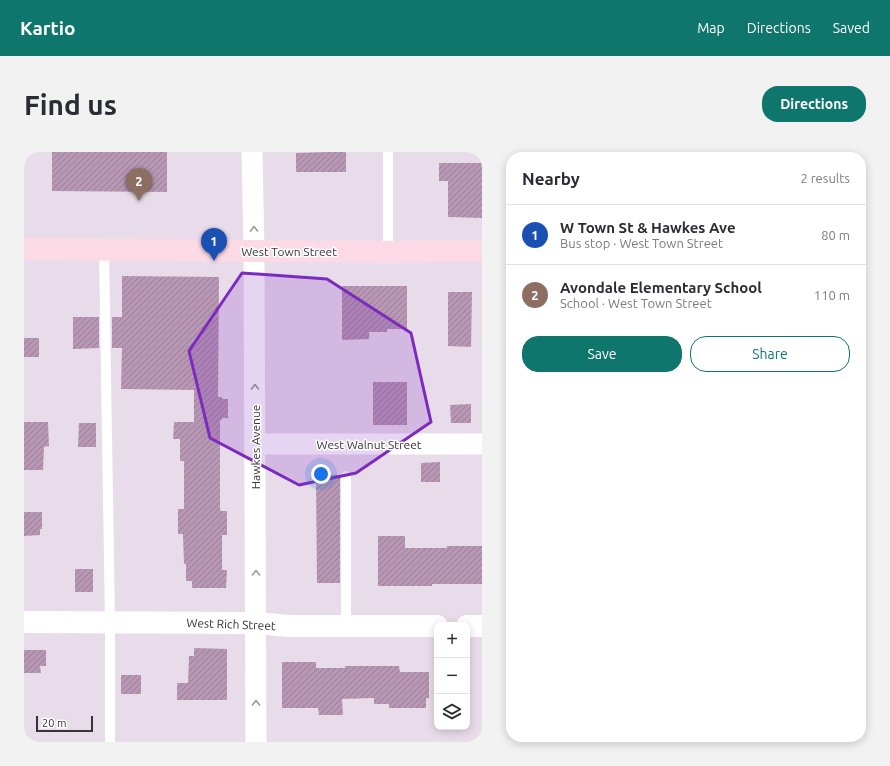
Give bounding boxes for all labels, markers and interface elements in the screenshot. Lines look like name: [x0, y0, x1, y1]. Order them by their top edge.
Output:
text: Kartio: [20, 17, 76, 39]
text: Map: [697, 20, 725, 36]
text: Directions: [747, 20, 811, 36]
text: Saved: [833, 20, 870, 36]
button: Directions: [762, 86, 866, 122]
text: Find us: [24, 89, 117, 120]
pin: 2: [126, 168, 152, 201]
text: Nearby: [522, 169, 580, 188]
text: 2 results: [800, 171, 850, 185]
text: W Town St & Hawkes Ave: [560, 219, 736, 236]
one-way arrow: [250, 226, 258, 232]
pin: 1: [201, 228, 227, 261]
text: 1: [531, 228, 539, 242]
text: 80 m: [821, 228, 850, 242]
text: Bus stop · West Town Street: [560, 236, 723, 250]
street label: West Town Street: [241, 245, 337, 258]
text: Avondale Elementary School: [560, 279, 762, 296]
text: 2: [531, 288, 539, 302]
text: 110 m: [814, 288, 850, 302]
text: School · West Town Street: [560, 296, 712, 310]
button: Save: [522, 336, 682, 372]
button: Share: [690, 336, 850, 372]
one-way arrow: [251, 384, 259, 390]
street label: Hawkes Avenue: [249, 405, 262, 489]
street label: West Walnut Street: [316, 438, 422, 451]
your location: [311, 464, 331, 484]
one-way arrow: [252, 570, 260, 576]
street label: West Rich Street: [186, 616, 276, 632]
map controls: [434, 622, 470, 730]
button: +: [434, 622, 470, 658]
button: −: [434, 658, 470, 694]
button: layers: [434, 694, 470, 730]
one-way arrow: [252, 700, 260, 706]
scale bar: [36, 714, 93, 733]
text: 20 m: [42, 717, 66, 729]

